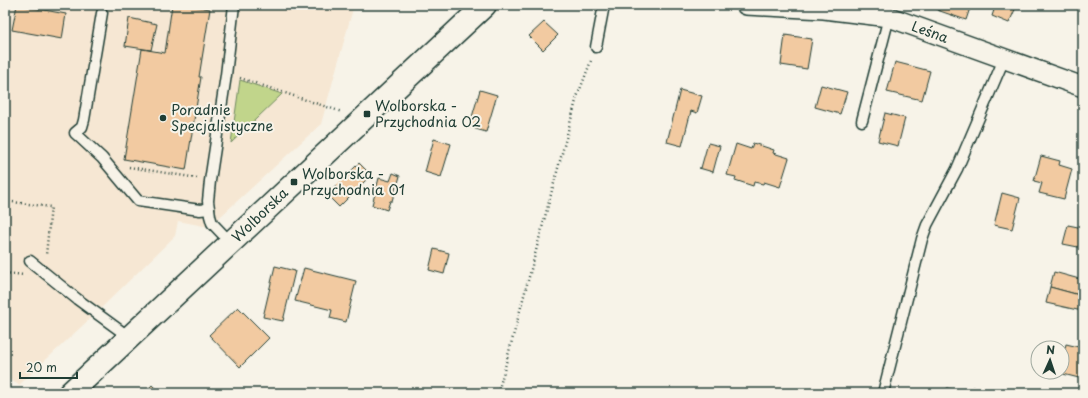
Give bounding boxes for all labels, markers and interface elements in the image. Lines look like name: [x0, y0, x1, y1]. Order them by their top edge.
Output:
street label: Leśna: [909, 15, 952, 48]
place label: Wolborska - Przychodnia 02: [375, 95, 481, 132]
place label: Poradnie Specjalistyczne: [171, 99, 274, 136]
marker: Wolborska - Przychodnia 02: [362, 109, 372, 119]
marker: Poradnie Specjalistyczne: [158, 113, 168, 123]
place label: Wolborska - Przychodnia 01: [302, 163, 405, 200]
marker: Wolborska - Przychodnia 01: [289, 177, 299, 187]
street label: Wolborska: [227, 182, 293, 247]
north arrow: [1030, 340, 1070, 380]
text: N: [1046, 341, 1056, 358]
scale bar: [20, 354, 77, 380]
text: 20 m: [26, 358, 57, 376]

